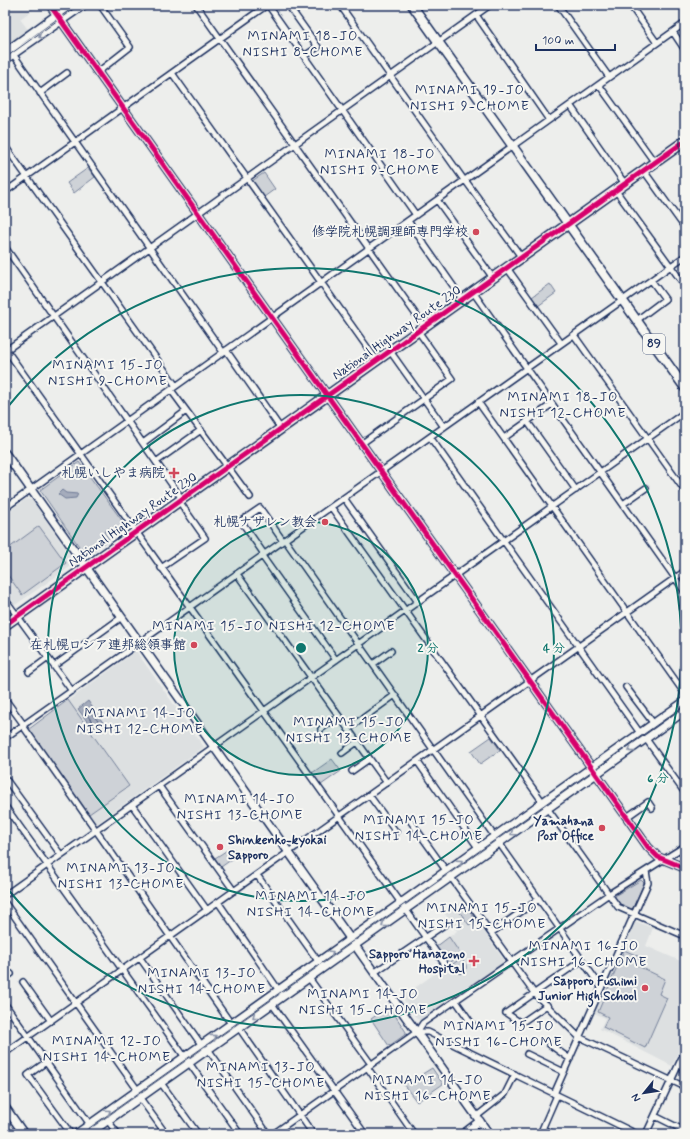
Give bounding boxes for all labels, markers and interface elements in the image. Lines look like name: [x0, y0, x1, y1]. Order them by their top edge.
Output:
scale bar: [536, 26, 615, 52]
district label: MINAMI 18-JO NISHI 8-CHOME: [243, 27, 363, 61]
one-way arrow: [38, 31, 45, 38]
text: 100 m: [542, 33, 574, 49]
district label: MINAMI 19-JO NISHI 9-CHOME: [410, 81, 530, 115]
district label: MINAMI 18-JO NISHI 9-CHOME: [320, 145, 440, 179]
place label: 修学院札幌調理師専門学校: [312, 224, 468, 241]
marker: 修学院札幌調理師専門学校: [471, 227, 481, 237]
street label: National Highway Route 230: [329, 282, 465, 384]
road number: 89: [643, 334, 665, 354]
district label: MINAMI 15-JO NISHI 9-CHOME: [48, 356, 168, 390]
district label: MINAMI 18-JO NISHI 12-CHOME: [499, 388, 627, 422]
place label: 札幌いしやま病院: [61, 465, 165, 482]
marker: 札幌いしやま病院: [168, 467, 180, 479]
street label: National Highway Route 230: [65, 469, 201, 571]
place label: 札幌ナザレン教会: [213, 514, 317, 531]
marker: 札幌ナザレン教会: [320, 517, 330, 527]
district label: MINAMI 15-JO NISHI 12-CHOME: [152, 617, 396, 635]
place label: 在札幌ロシア連邦総領事館: [30, 637, 186, 654]
marker: 在札幌ロシア連邦総領事館: [189, 640, 199, 650]
centre of rings: [294, 641, 308, 655]
text: 2 分: [417, 641, 439, 657]
text: 4 分: [543, 641, 565, 657]
district label: MINAMI 14-JO NISHI 12-CHOME: [76, 704, 204, 738]
district label: MINAMI 15-JO NISHI 13-CHOME: [286, 713, 412, 747]
one-way arrow: [628, 745, 635, 752]
text: 6 分: [647, 771, 669, 787]
district label: MINAMI 14-JO NISHI 13-CHOME: [177, 790, 303, 824]
district label: MINAMI 15-JO NISHI 14-CHOME: [355, 811, 483, 845]
place label: Yamahana Post Office: [533, 813, 595, 845]
marker: Yamahana Post Office: [597, 823, 607, 833]
one-way arrow: [510, 828, 517, 836]
place label: Shinkenko-kyokai Sapporo: [228, 832, 326, 864]
marker: Shinkenko-kyokai Sapporo: [215, 842, 225, 852]
district label: MINAMI 13-JO NISHI 13-CHOME: [58, 859, 184, 893]
one-way arrow: [456, 859, 463, 867]
district label: MINAMI 14-JO NISHI 14-CHOME: [247, 887, 375, 921]
district label: MINAMI 15-JO NISHI 15-CHOME: [418, 899, 546, 933]
one-way arrow: [382, 920, 389, 927]
district label: MINAMI 16-JO NISHI 16-CHOME: [520, 937, 648, 971]
place label: Sapporo Hanazono Hospital: [369, 946, 466, 978]
one-way arrow: [327, 950, 334, 957]
marker: Sapporo Hanazono Hospital: [468, 955, 480, 967]
district label: MINAMI 13-JO NISHI 14-CHOME: [138, 964, 266, 998]
place label: Sapporo Fushimi Junior High School: [538, 973, 637, 1008]
marker: Sapporo Fushimi Junior High School: [640, 983, 650, 993]
district label: MINAMI 14-JO NISHI 15-CHOME: [299, 985, 427, 1019]
one-way arrow: [253, 1011, 260, 1018]
district label: MINAMI 15-JO NISHI 16-CHOME: [435, 1017, 563, 1051]
district label: MINAMI 12-JO NISHI 14-CHOME: [43, 1032, 171, 1066]
one-way arrow: [210, 1034, 217, 1041]
district label: MINAMI 13-JO NISHI 15-CHOME: [197, 1058, 325, 1092]
district label: MINAMI 14-JO NISHI 16-CHOME: [364, 1071, 492, 1105]
north arrow: [624, 1073, 664, 1113]
text: N: [628, 1091, 644, 1104]
one-way arrow: [104, 1109, 111, 1117]

